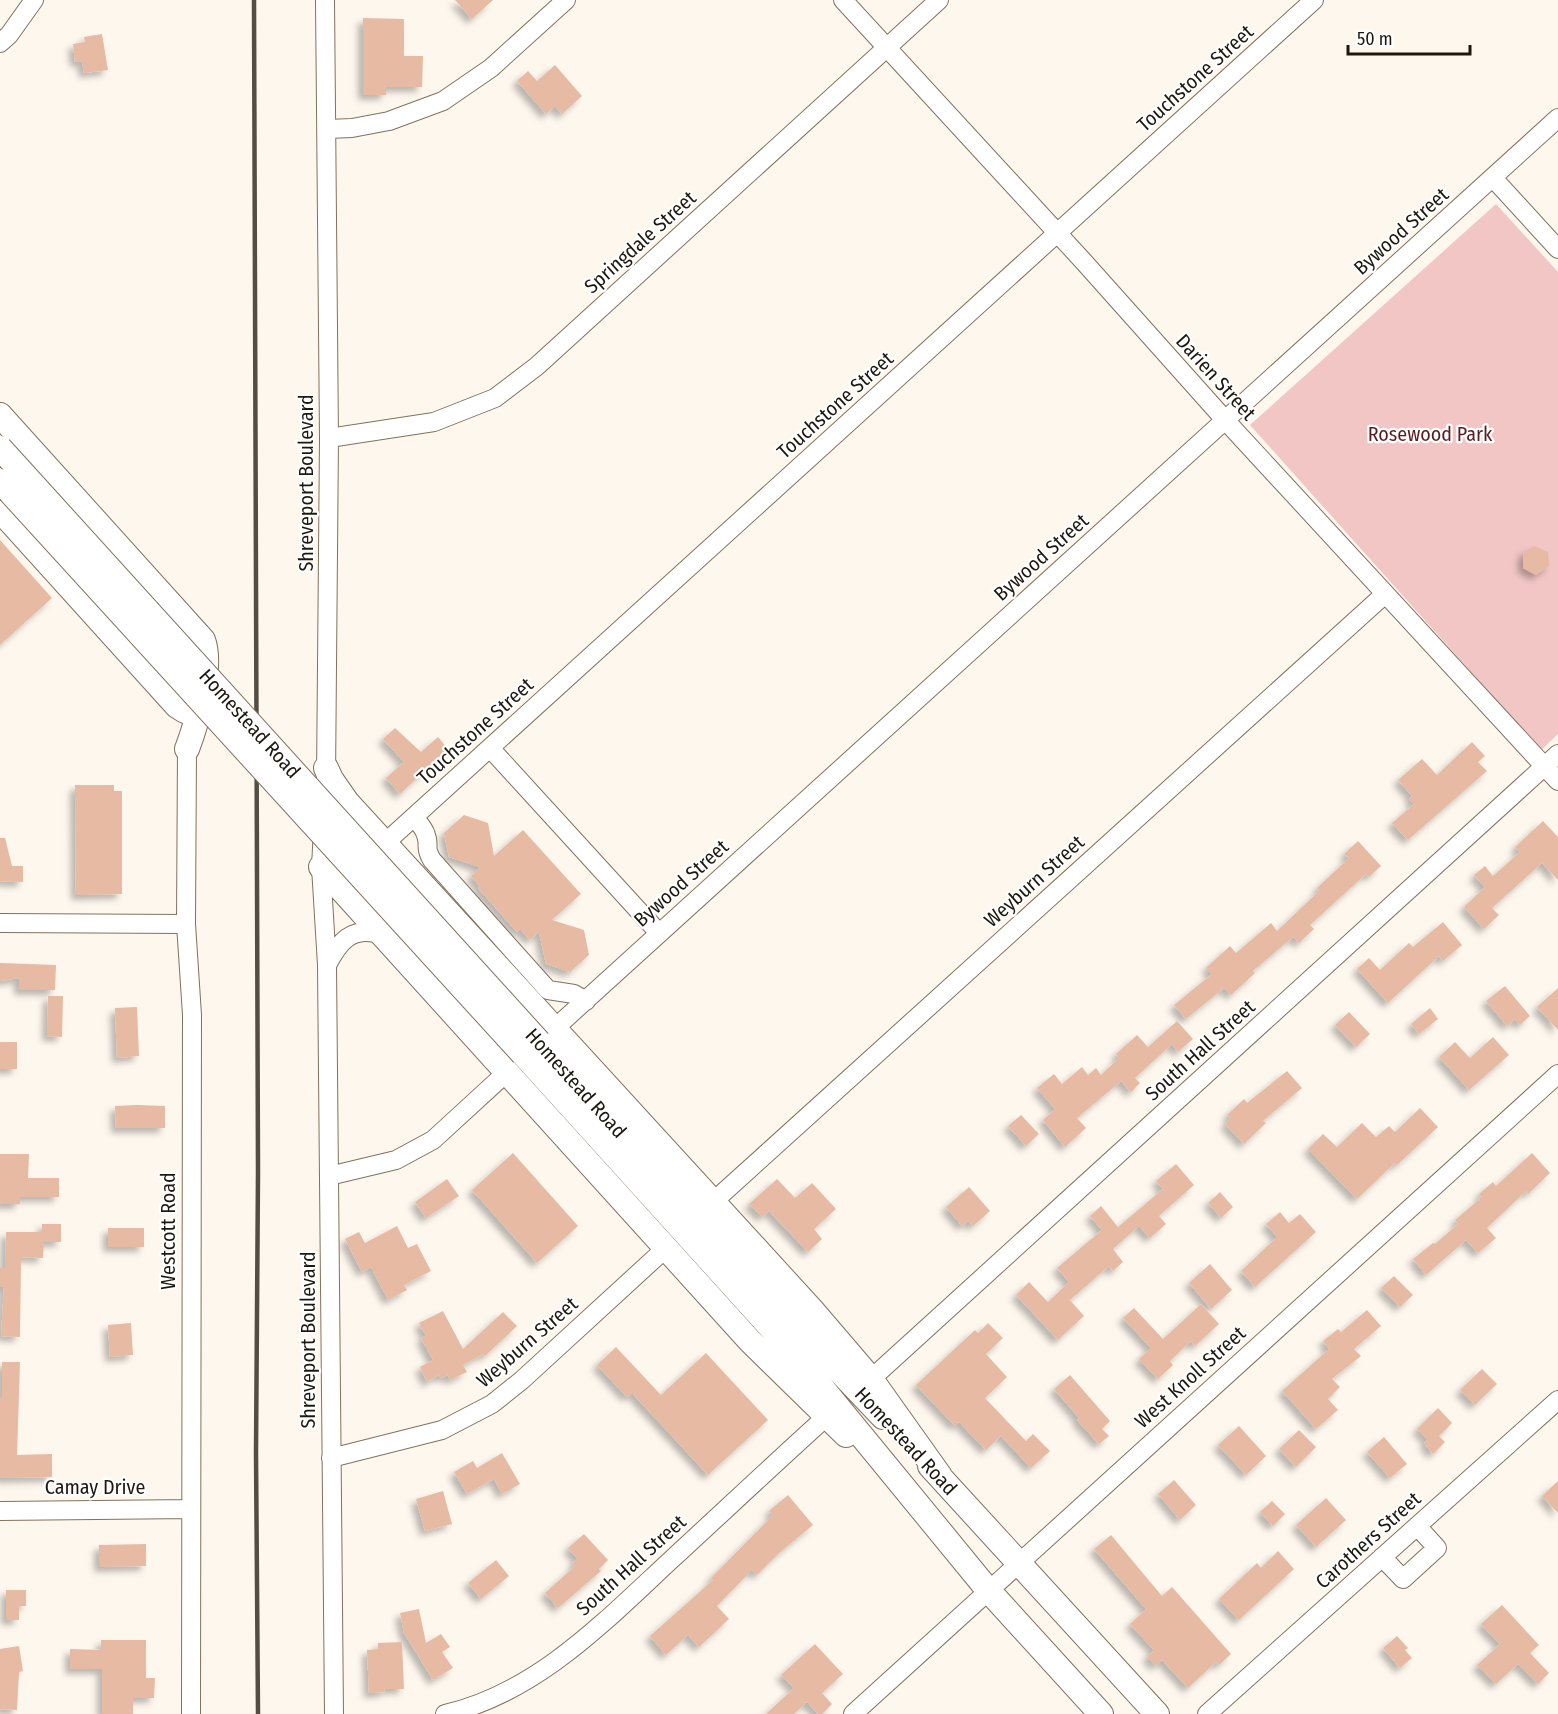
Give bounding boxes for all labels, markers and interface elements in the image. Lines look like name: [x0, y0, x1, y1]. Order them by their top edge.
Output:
scale bar: [1348, 18, 1470, 56]
street label: Touchstone Street: [1132, 19, 1258, 136]
text: 50 m: [1357, 28, 1393, 50]
street label: Bywood Street: [1349, 182, 1453, 280]
street label: Springdale Street: [579, 185, 701, 298]
street label: Darien Street: [1171, 329, 1261, 425]
street label: Touchstone Street: [772, 346, 898, 463]
street label: Shreveport Boulevard: [294, 394, 318, 572]
park label: Rosewood Park: [1368, 422, 1493, 446]
street label: Bywood Street: [989, 508, 1093, 606]
street label: Homestead Road: [194, 664, 306, 783]
street label: Touchstone Street: [412, 672, 538, 789]
street label: Weyburn Street: [979, 830, 1089, 932]
street label: Bywood Street: [629, 834, 733, 932]
street label: South Hall Street: [1140, 994, 1260, 1105]
street label: Homestead Road: [521, 1023, 631, 1143]
street label: Westcott Road: [156, 1172, 180, 1290]
street label: Shreveport Boulevard: [296, 1251, 320, 1429]
street label: Weyburn Street: [472, 1291, 583, 1392]
street label: West Knoll Street: [1130, 1321, 1251, 1433]
street label: Homestead Road: [850, 1382, 962, 1500]
street label: Camay Drive: [45, 1475, 145, 1499]
street label: Carothers Street: [1311, 1486, 1426, 1593]
street label: South Hall Street: [571, 1509, 691, 1620]

